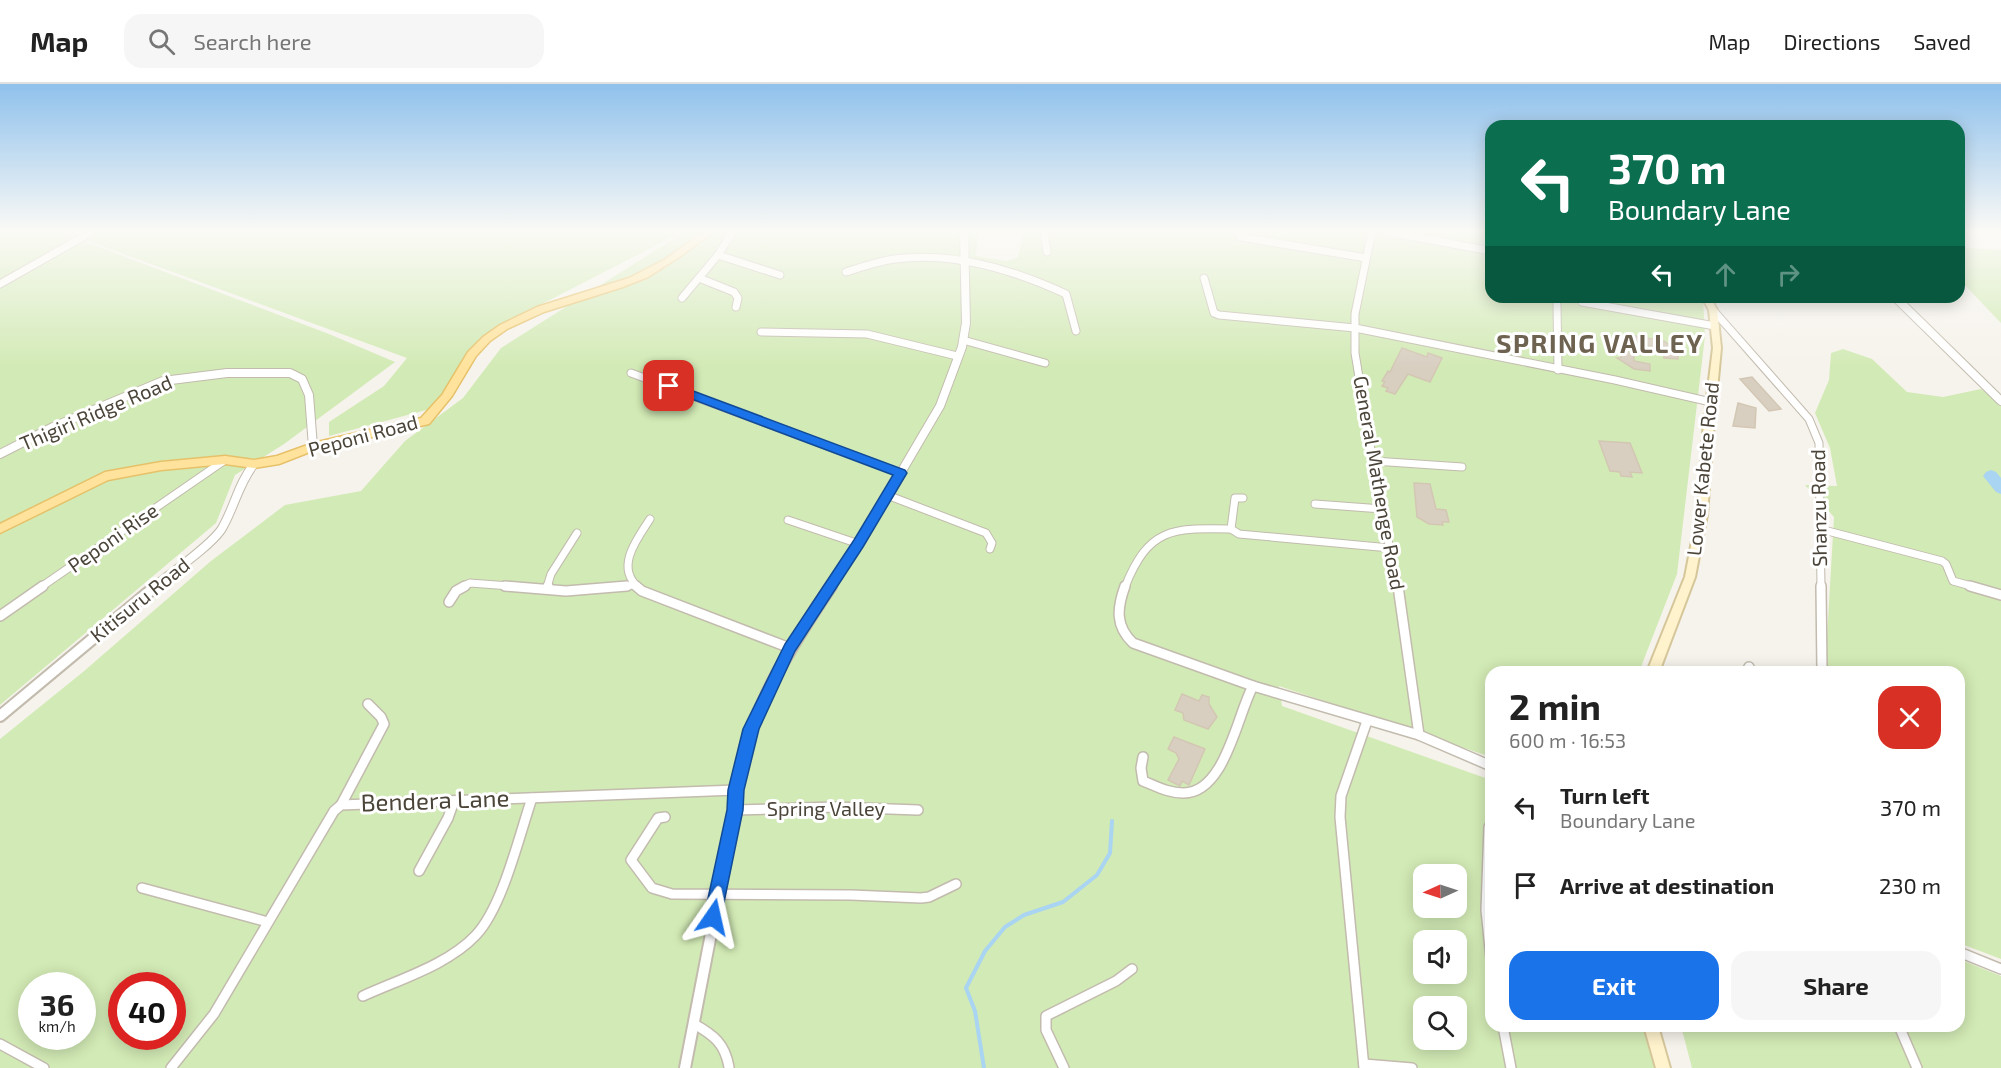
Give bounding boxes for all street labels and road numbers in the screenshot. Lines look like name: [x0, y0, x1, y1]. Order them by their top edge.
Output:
street label: Thigiri Ridge Road: [16, 369, 175, 455]
street label: General Mathenge Road: [1349, 374, 1411, 592]
street label: Lower Kabete Road: [1681, 381, 1723, 557]
street label: Peponi Road: [305, 409, 420, 461]
street label: Shanzu Road: [1805, 449, 1831, 567]
street label: Peponi Rise: [63, 497, 162, 577]
street label: Kitisuru Road: [85, 552, 194, 647]
street label: Bendera Lane: [360, 782, 510, 817]
street label: Spring Valley: [767, 796, 886, 820]

